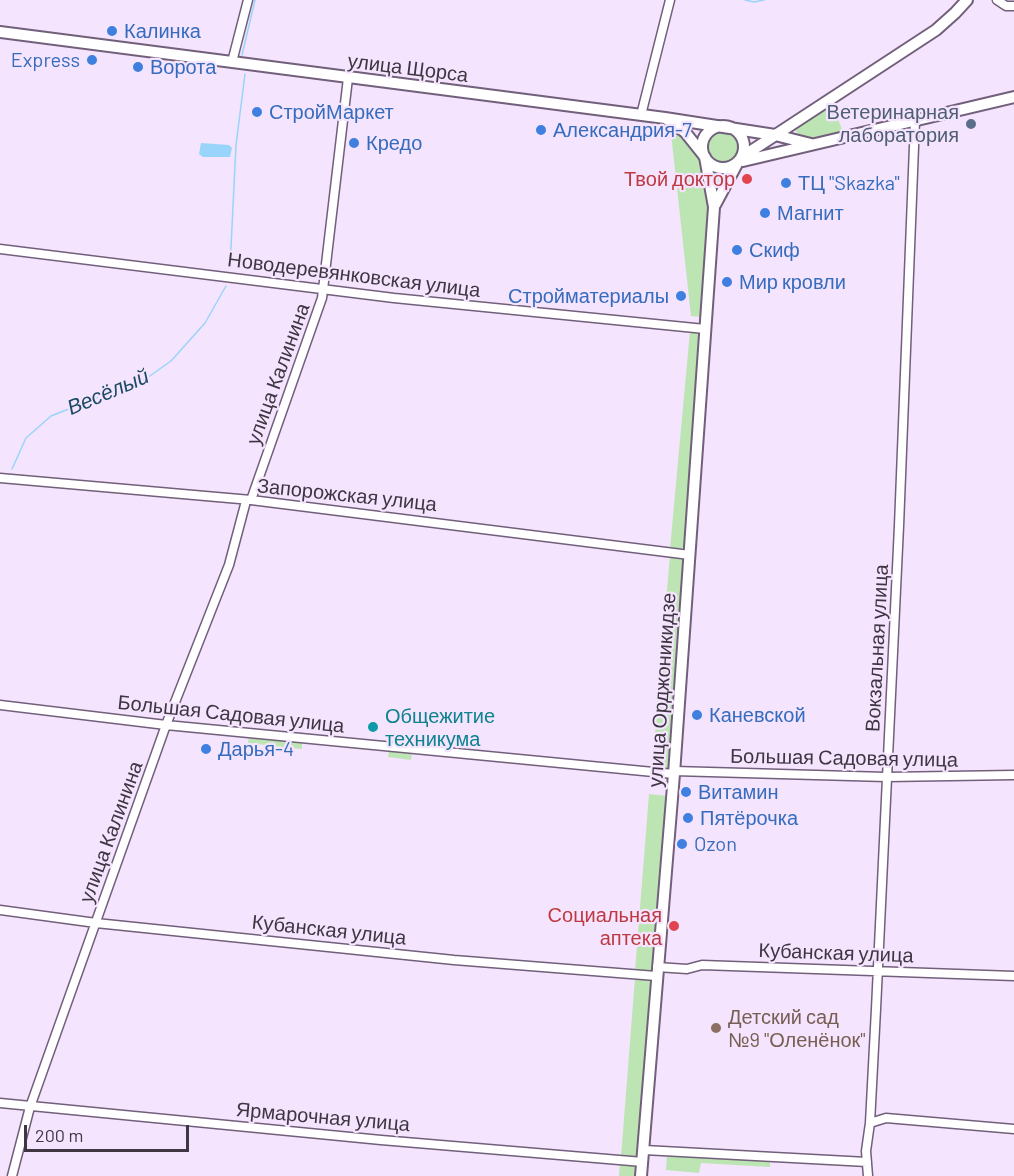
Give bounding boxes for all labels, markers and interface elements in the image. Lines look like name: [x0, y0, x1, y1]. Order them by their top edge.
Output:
place label: Калинка: [124, 19, 201, 43]
marker: Калинка: [105, 24, 119, 38]
place label: Express: [11, 48, 80, 72]
street label: улица Щорса: [346, 49, 470, 87]
marker: Express: [85, 53, 99, 67]
place label: Ворота: [150, 55, 216, 79]
marker: Ворота: [131, 60, 145, 74]
place label: СтройМаркет: [269, 100, 394, 124]
place label: Ветеринарная лаборатория: [827, 100, 959, 147]
marker: СтройМаркет: [250, 105, 264, 119]
marker: Ветеринарная лаборатория: [964, 117, 978, 131]
place label: Александрия-7: [553, 118, 692, 142]
marker: Александрия-7: [534, 123, 548, 137]
place label: Кредо: [366, 131, 422, 155]
marker: Кредо: [347, 136, 361, 150]
place label: Твой доктор: [624, 167, 735, 191]
place label: ТЦ "Skazka": [798, 171, 900, 195]
marker: Твой доктор: [740, 172, 754, 186]
marker: ТЦ "Skazka": [779, 176, 793, 190]
place label: Магнит: [777, 201, 844, 225]
marker: Магнит: [758, 206, 772, 220]
place label: Скиф: [749, 238, 800, 262]
marker: Скиф: [730, 243, 744, 257]
street label: Новодеревянковская улица: [226, 248, 482, 302]
place label: Мир кровли: [739, 270, 846, 294]
marker: Мир кровли: [720, 275, 734, 289]
place label: Стройматериалы: [508, 284, 669, 308]
marker: Стройматериалы: [674, 289, 688, 303]
street label: улица Калинина: [241, 300, 315, 448]
water label: Весёлый: [63, 363, 153, 421]
street label: Запорожская улица: [256, 474, 438, 516]
street label: Вокзальная улица: [861, 564, 893, 732]
street label: улица Орджоникидзе: [643, 592, 681, 788]
street label: Большая Садовая улица: [116, 690, 346, 738]
place label: Каневской: [709, 703, 806, 727]
place label: Общежитие техникума: [385, 704, 495, 751]
marker: Каневской: [690, 708, 704, 722]
marker: Общежитие техникума: [366, 720, 380, 734]
place label: Дарья-4: [218, 737, 294, 761]
marker: Дарья-4: [199, 742, 213, 756]
street label: Большая Садовая улица: [730, 744, 958, 772]
street label: улица Калинина: [74, 758, 148, 906]
place label: Витамин: [698, 780, 779, 804]
marker: Витамин: [679, 785, 693, 799]
place label: Пятёрочка: [700, 806, 798, 830]
marker: Пятёрочка: [681, 811, 695, 825]
place label: Ozon: [694, 832, 737, 856]
marker: Ozon: [675, 837, 689, 851]
place label: Социальная аптека: [548, 903, 662, 950]
street label: Кубанская улица: [251, 910, 407, 950]
marker: Социальная аптека: [667, 919, 681, 933]
street label: Кубанская улица: [758, 938, 914, 968]
place label: Детский сад №9 "Оленёнок": [728, 1005, 866, 1052]
marker: Детский сад №9 "Оленёнок": [709, 1021, 723, 1035]
street label: Ярмарочная улица: [235, 1097, 411, 1137]
scale bar: [27, 1113, 192, 1151]
text: 200 m: [35, 1124, 83, 1146]

